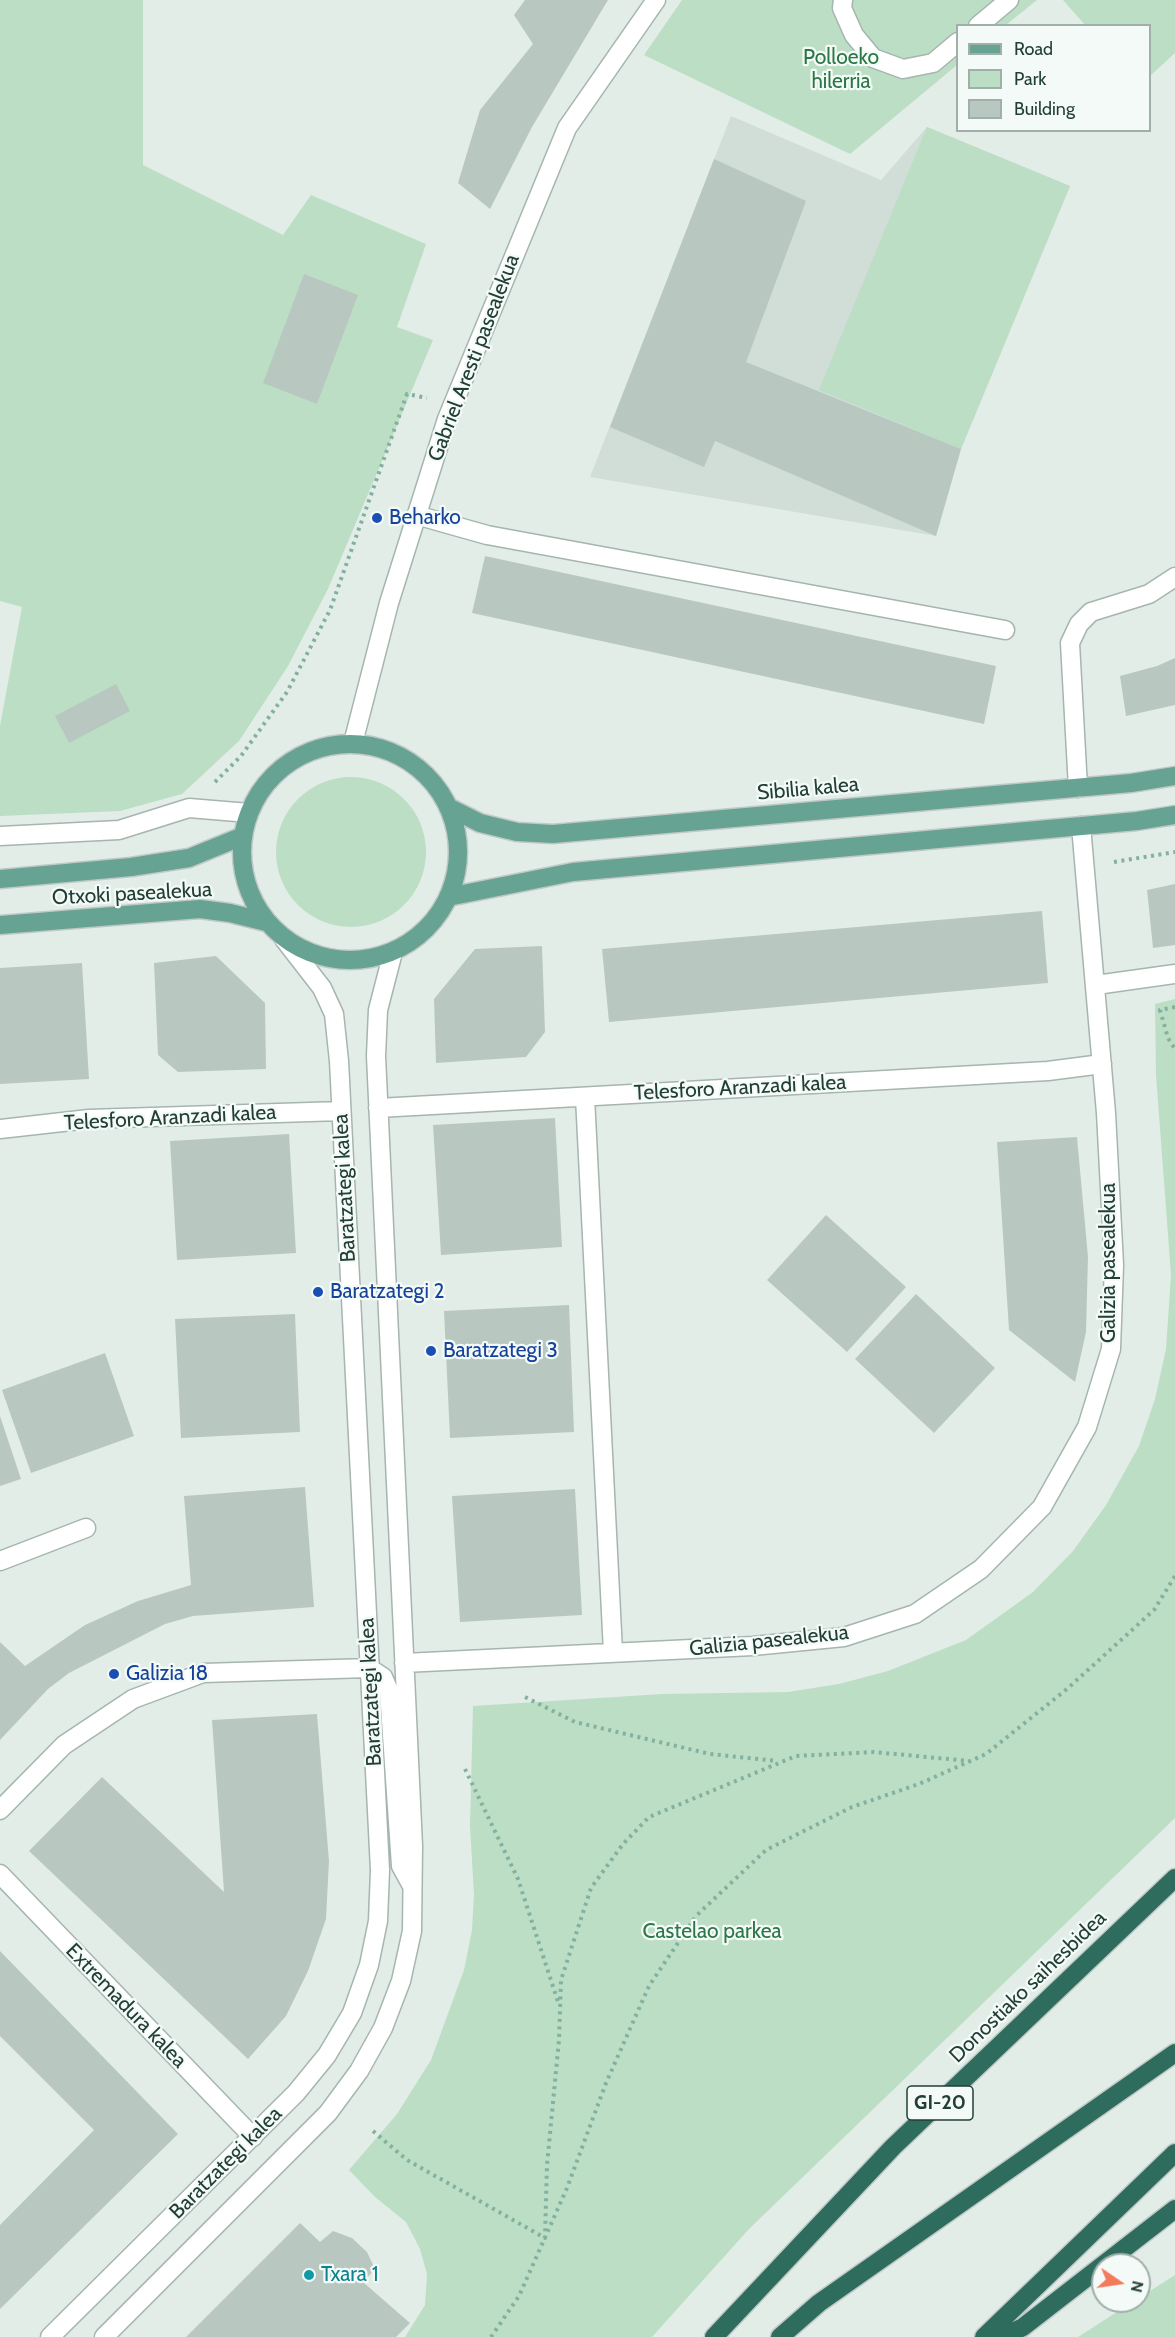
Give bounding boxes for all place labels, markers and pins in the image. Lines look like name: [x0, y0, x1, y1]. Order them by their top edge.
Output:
place label: Beharko: [389, 505, 461, 531]
marker: Beharko: [370, 511, 384, 525]
place label: Baratzategi 2: [330, 1279, 445, 1305]
marker: Baratzategi 2: [311, 1285, 325, 1299]
place label: Baratzategi 3: [443, 1338, 558, 1364]
marker: Baratzategi 3: [424, 1344, 438, 1358]
place label: Galizia 18: [126, 1661, 208, 1687]
marker: Galizia 18: [107, 1667, 121, 1681]
place label: Txara 1: [321, 2262, 378, 2288]
marker: Txara 1: [302, 2268, 316, 2282]

